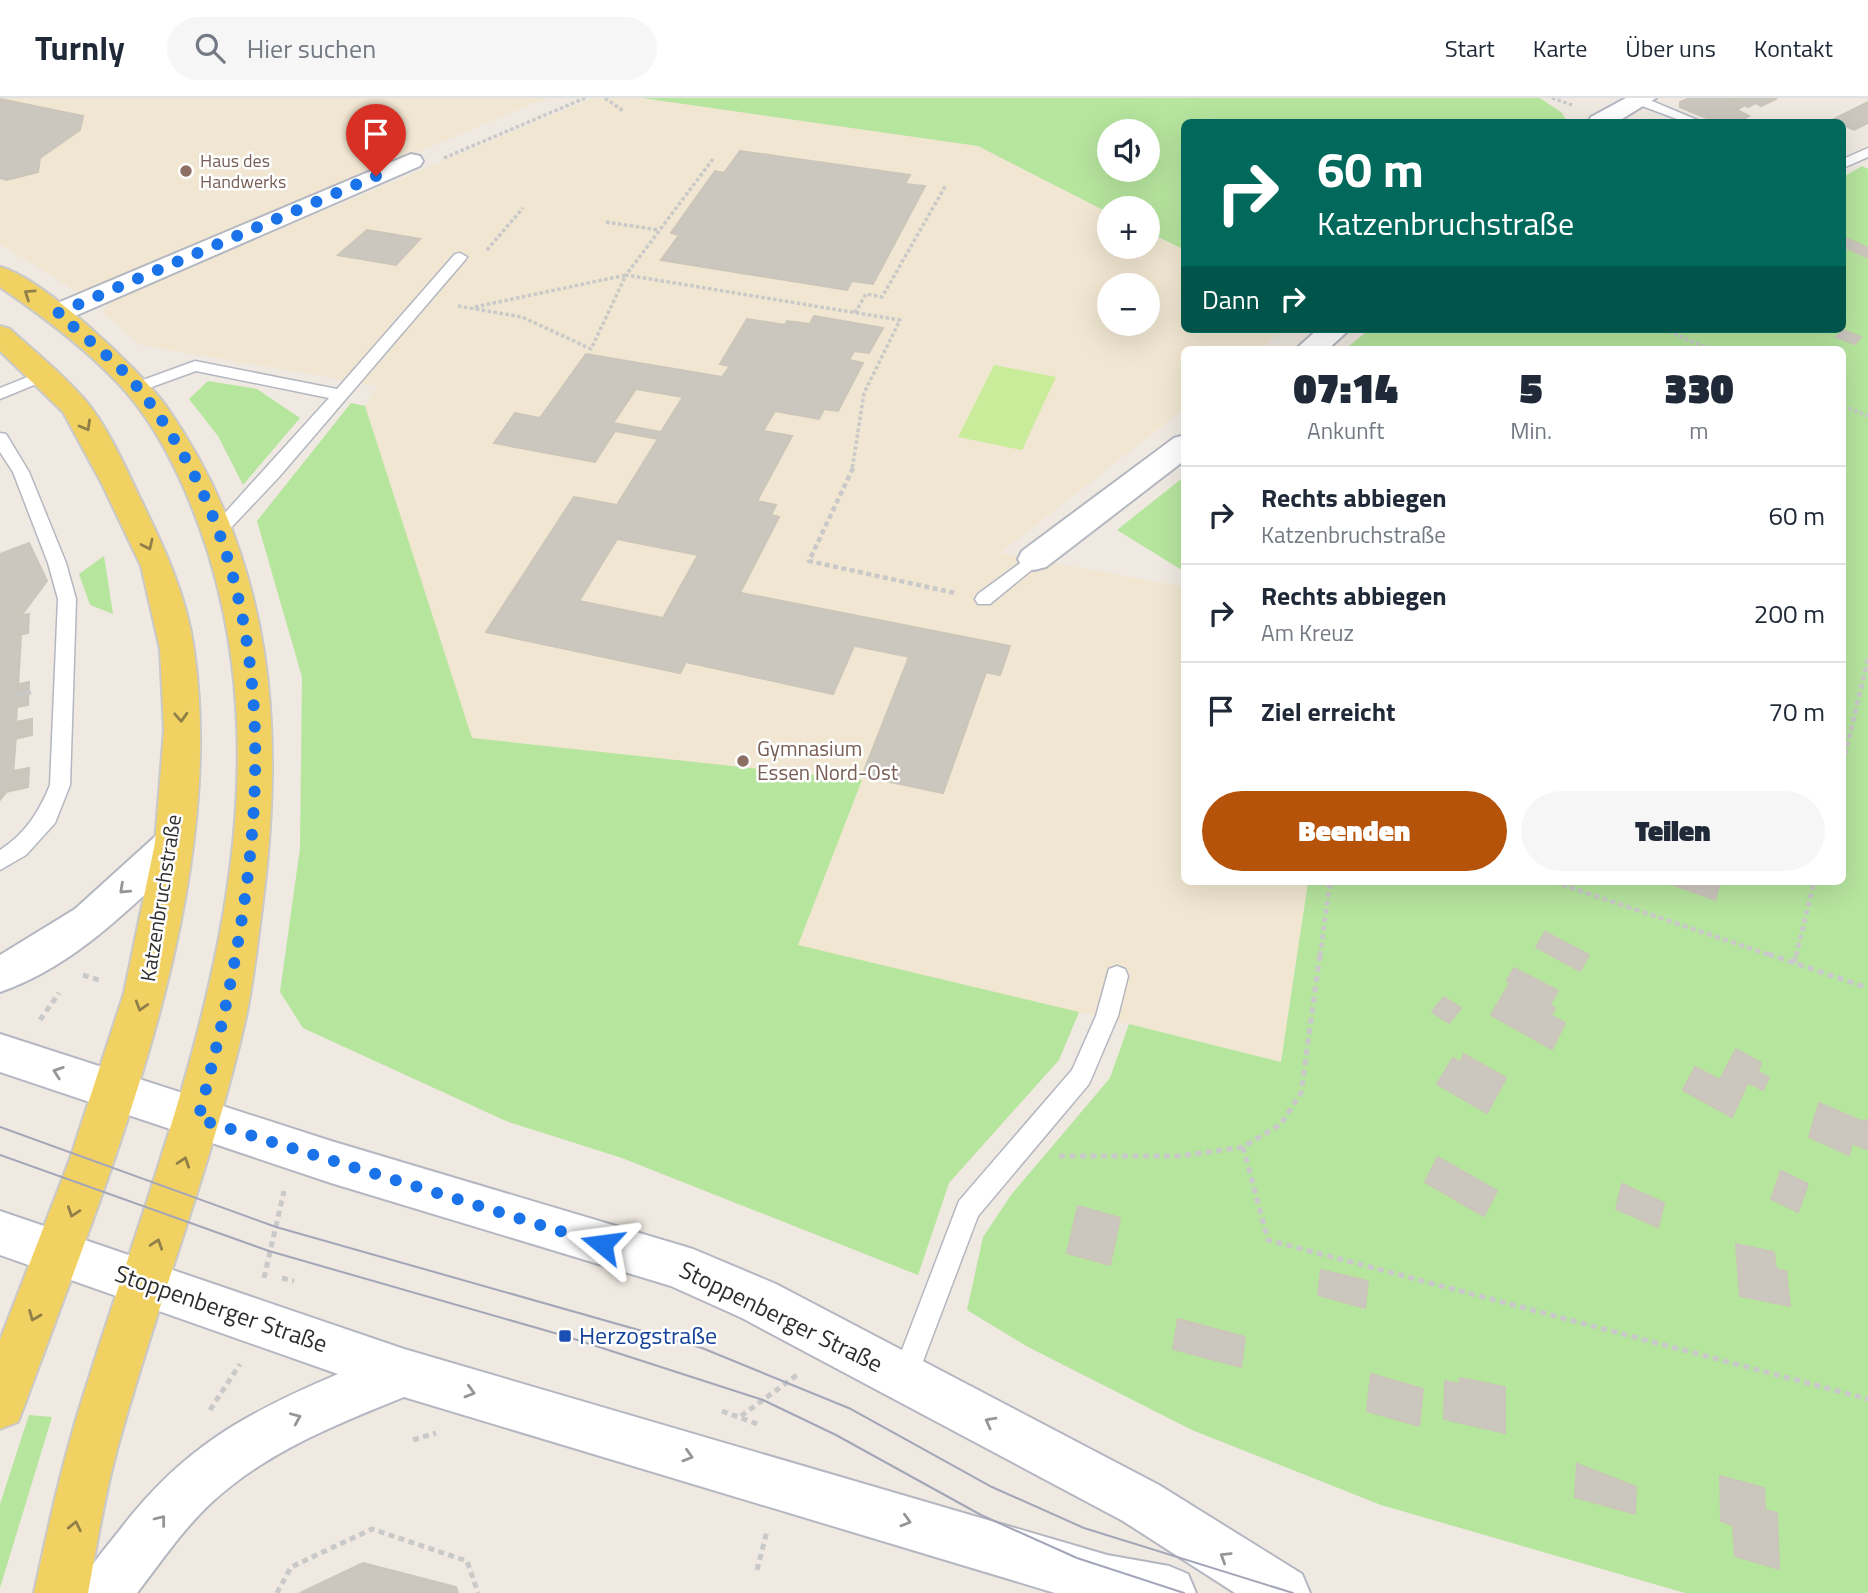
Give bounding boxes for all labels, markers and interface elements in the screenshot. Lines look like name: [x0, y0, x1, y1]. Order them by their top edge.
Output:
search box: [167, 17, 657, 80]
text: Turnly: [35, 23, 125, 73]
icon: search: [191, 29, 229, 67]
text: Hier suchen: [247, 29, 376, 68]
text: Start: [1445, 30, 1495, 66]
text: Karte: [1533, 30, 1587, 66]
text: Über uns: [1625, 30, 1716, 66]
text: Kontakt: [1754, 30, 1833, 66]
pin: [346, 104, 406, 176]
icon: arrive: [357, 115, 395, 153]
map controls: [1097, 119, 1160, 336]
button: sound: [1097, 119, 1160, 182]
text: 60 m: [1317, 131, 1424, 206]
place label: Haus des Handwerks: [200, 147, 286, 195]
icon: right: [1202, 147, 1293, 238]
marker: Haus des Handwerks: [178, 163, 194, 179]
button: +: [1097, 196, 1160, 259]
text: Katzenbruchstraße: [1317, 199, 1574, 247]
button: −: [1097, 273, 1160, 336]
text: Dann: [1202, 280, 1260, 319]
icon: right: [1274, 280, 1312, 318]
one-way arrow: [24, 290, 37, 302]
text: 07:14: [1293, 355, 1398, 419]
text: 5: [1520, 355, 1543, 419]
text: 330: [1664, 355, 1734, 419]
text: Ankunft: [1307, 413, 1384, 448]
text: Min.: [1510, 413, 1552, 448]
text: m: [1689, 413, 1709, 448]
one-way arrow: [78, 419, 91, 431]
text: Rechts abbiegen: [1261, 478, 1447, 517]
icon: right: [1202, 496, 1240, 534]
text: 60 m: [1768, 496, 1825, 535]
text: Katzenbruchstraße: [1261, 517, 1446, 552]
one-way arrow: [139, 538, 153, 550]
text: Rechts abbiegen: [1261, 576, 1447, 615]
icon: right: [1202, 594, 1240, 632]
text: 200 m: [1754, 594, 1825, 633]
text: Am Kreuz: [1261, 615, 1354, 650]
icon: arrive: [1202, 692, 1240, 730]
text: Ziel erreicht: [1261, 692, 1396, 731]
text: 70 m: [1768, 692, 1825, 731]
one-way arrow: [174, 712, 189, 723]
place label: Gymnasium Essen Nord-Ost: [757, 732, 899, 788]
marker: Gymnasium Essen Nord-Ost: [735, 753, 751, 769]
button: Beenden: [1202, 791, 1507, 871]
button: Teilen: [1521, 791, 1825, 871]
street label: Katzenbruchstraße: [131, 812, 189, 984]
one-way arrow: [119, 881, 132, 893]
one-way arrow: [135, 999, 150, 1011]
one-way arrow: [52, 1065, 64, 1080]
one-way arrow: [176, 1156, 190, 1168]
one-way arrow: [67, 1205, 81, 1217]
position arrow: [565, 1207, 639, 1281]
one-way arrow: [149, 1239, 163, 1251]
street label: Stoppenberger Straße: [674, 1251, 889, 1381]
street label: Stoppenberger Straße: [110, 1255, 332, 1361]
one-way arrow: [28, 1309, 42, 1321]
place label: Herzogstraße: [579, 1317, 717, 1353]
marker: Herzogstraße: [557, 1328, 573, 1344]
one-way arrow: [464, 1384, 476, 1399]
one-way arrow: [288, 1412, 301, 1426]
one-way arrow: [985, 1416, 998, 1430]
one-way arrow: [682, 1448, 694, 1463]
one-way arrow: [900, 1513, 912, 1528]
one-way arrow: [153, 1515, 166, 1528]
one-way arrow: [66, 1520, 81, 1532]
one-way arrow: [1219, 1552, 1232, 1565]

